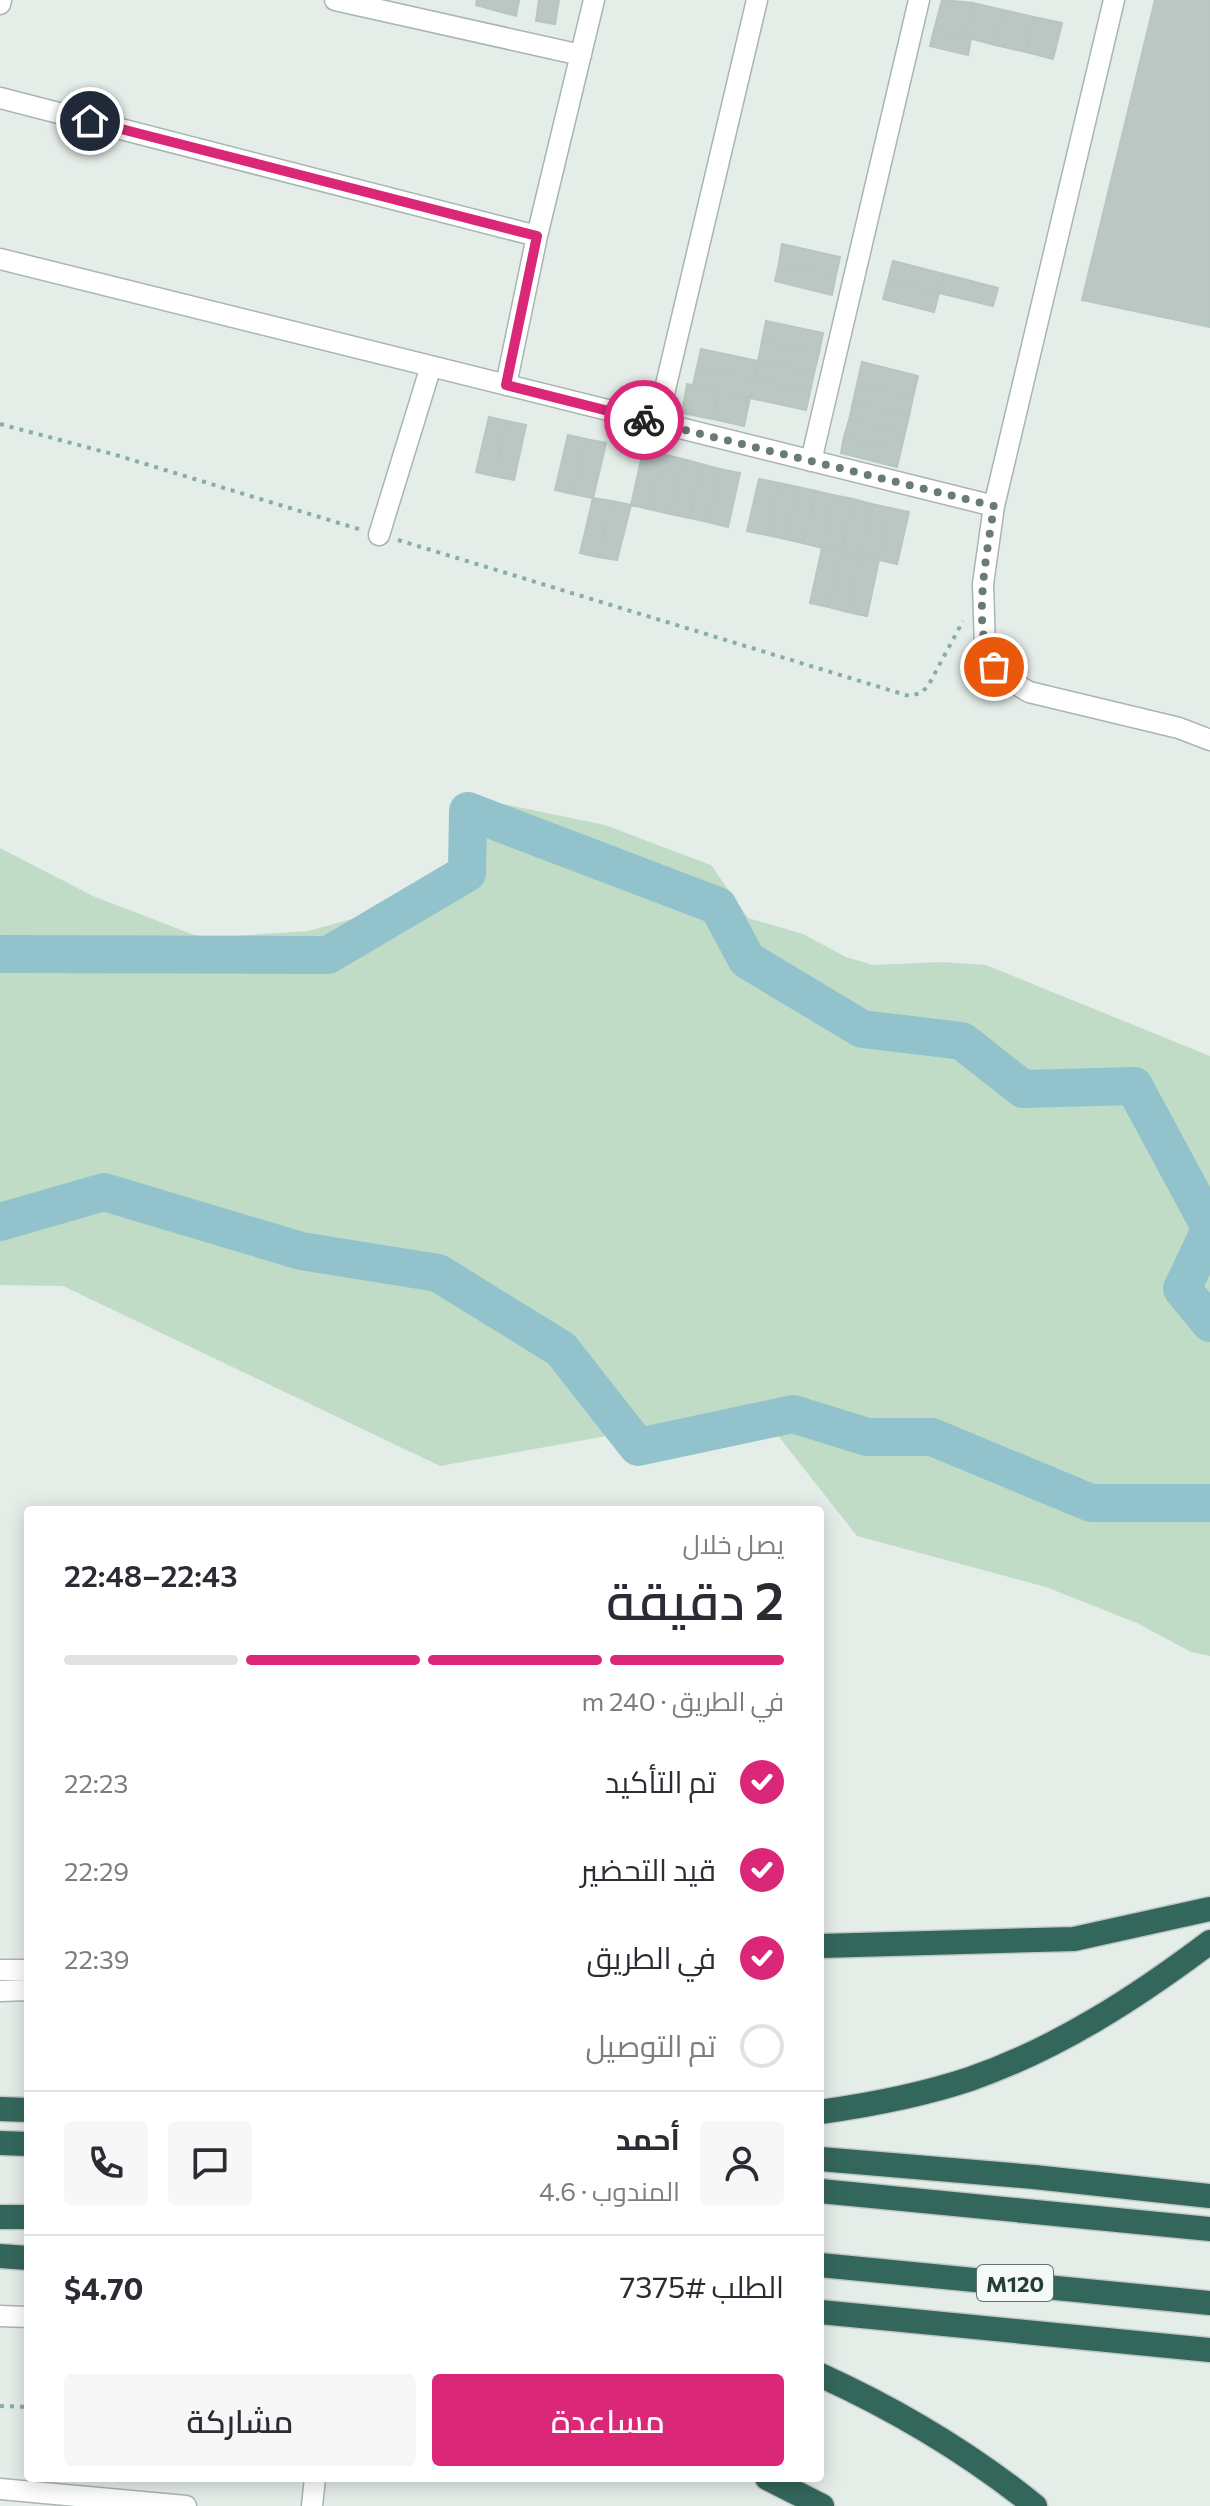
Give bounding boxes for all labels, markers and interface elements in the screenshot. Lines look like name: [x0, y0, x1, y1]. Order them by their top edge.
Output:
pin: [56, 87, 124, 155]
icon: home: [68, 99, 112, 143]
courier: [604, 380, 684, 460]
icon: bike: [622, 398, 666, 442]
pin: [960, 633, 1028, 701]
icon: bag: [972, 645, 1016, 689]
text: يصل خلال: [683, 1528, 784, 1559]
text: 22:43–22:48: [64, 1556, 238, 1593]
text: 2 دقيقة: [606, 1567, 784, 1631]
text: في الطريق · 240 m: [581, 1685, 784, 1716]
icon: check: [740, 1760, 784, 1804]
text: تم التأكيد: [605, 1762, 716, 1799]
text: 22:23: [64, 1767, 128, 1798]
icon: check: [740, 1848, 784, 1892]
text: قيد التحضير: [581, 1850, 716, 1887]
text: 22:29: [64, 1855, 129, 1886]
icon: check: [740, 1936, 784, 1980]
text: في الطريق: [586, 1938, 716, 1975]
text: 22:39: [64, 1943, 130, 1974]
text: تم التوصيل: [586, 2026, 716, 2063]
text: أحمد: [616, 2119, 680, 2156]
button: phone: [64, 2121, 148, 2205]
button: chat: [168, 2121, 252, 2205]
button: person: [700, 2121, 784, 2205]
text: المندوب · 4.6: [539, 2175, 680, 2206]
road number: M120: [977, 2265, 1053, 2301]
text: الطلب #7375: [619, 2267, 784, 2304]
text: $4.70: [64, 2269, 143, 2306]
button: مشاركة: [64, 2374, 416, 2466]
button: مساعدة: [432, 2374, 784, 2466]

